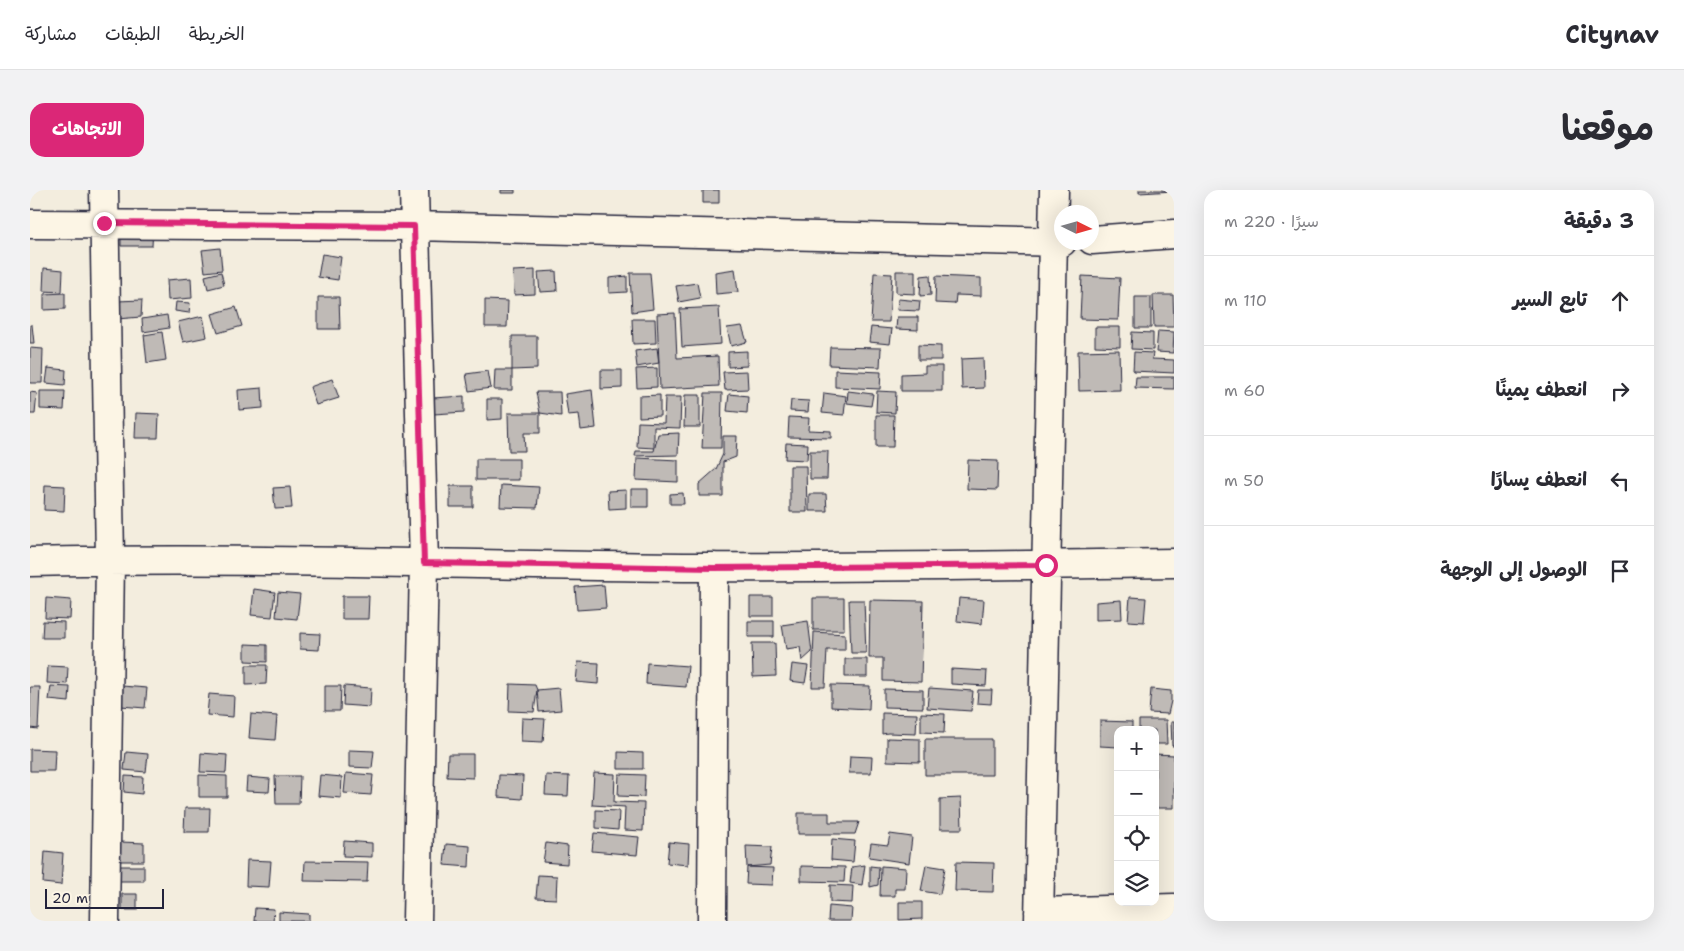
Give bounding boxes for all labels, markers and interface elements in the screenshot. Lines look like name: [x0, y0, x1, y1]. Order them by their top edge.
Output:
text: Citynav: [1565, 19, 1659, 51]
text: مشاركة: [25, 22, 77, 46]
text: الطبقات: [105, 22, 161, 46]
text: الخريطة: [189, 22, 245, 46]
button: الاتجاهات: [30, 103, 144, 157]
text: موقعنا: [1561, 104, 1654, 151]
north arrow: [1054, 205, 1099, 250]
text: 3 دقيقة: [1564, 207, 1634, 235]
text: سيرًا · 220 m: [1224, 211, 1319, 232]
route end: [93, 212, 116, 235]
text: تابع السير: [1513, 287, 1587, 312]
icon: ahead: [1606, 287, 1634, 315]
text: 110 m: [1224, 290, 1267, 311]
text: انعطف يمينًا: [1496, 377, 1587, 402]
icon: right: [1606, 377, 1634, 405]
text: 60 m: [1224, 380, 1265, 401]
text: انعطف يسارًا: [1491, 467, 1587, 492]
icon: left: [1606, 467, 1634, 495]
text: 50 m: [1224, 470, 1264, 491]
route start: [1035, 554, 1058, 577]
text: الوصول إلى الوجهة: [1440, 557, 1587, 582]
icon: arrive: [1606, 557, 1634, 585]
map controls: [1114, 726, 1159, 906]
button: +: [1114, 726, 1159, 771]
button: −: [1114, 771, 1159, 816]
button: locate: [1114, 816, 1159, 861]
button: layers: [1114, 861, 1159, 906]
scale bar: [45, 886, 164, 909]
text: 20 m: [52, 889, 88, 907]

